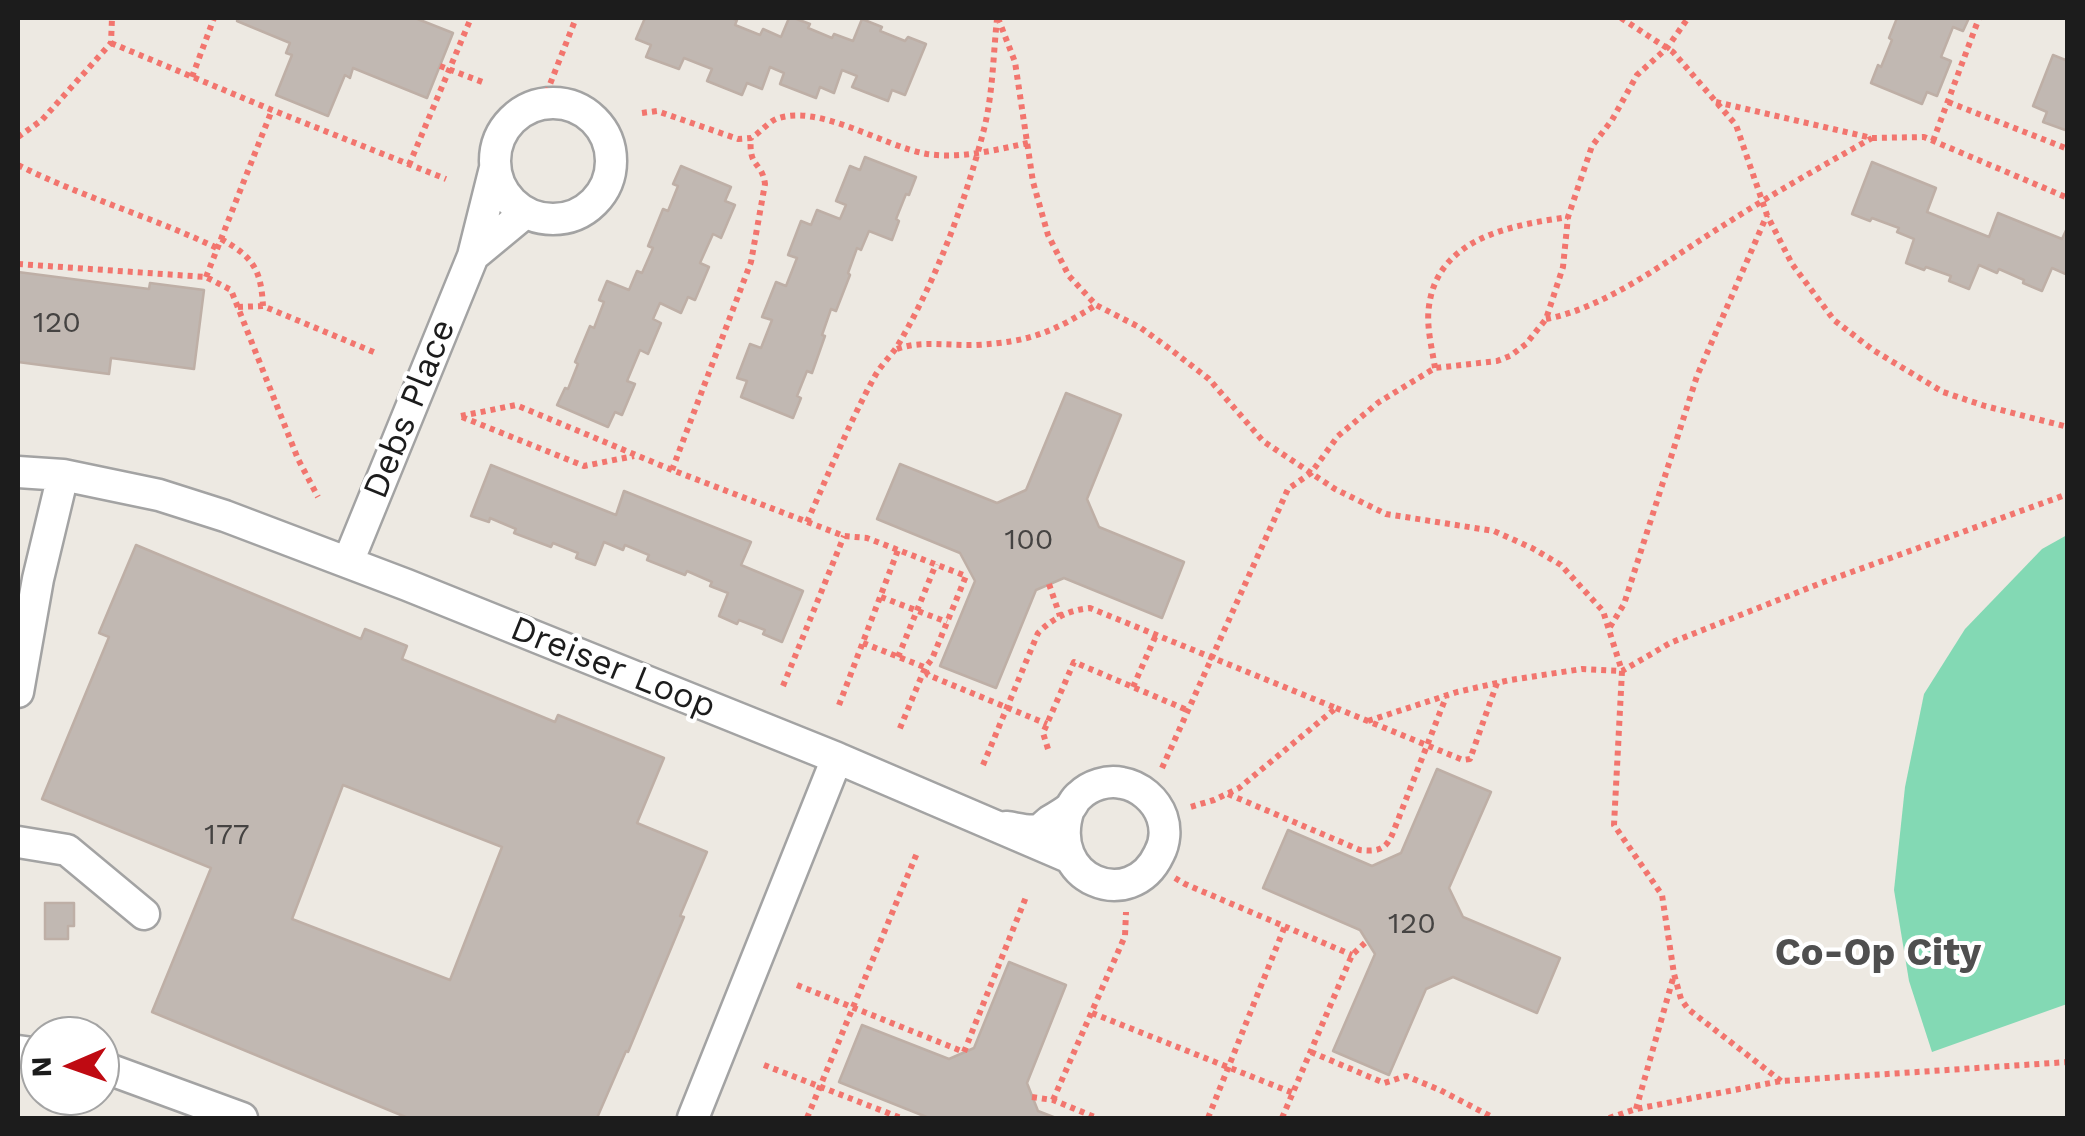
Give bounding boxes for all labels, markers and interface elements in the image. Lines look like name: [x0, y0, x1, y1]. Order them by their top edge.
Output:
house number: 120: [33, 305, 81, 341]
street label: Debs Place: [355, 313, 465, 505]
house number: 100: [1004, 522, 1054, 558]
street label: Dreiser Loop: [504, 608, 722, 728]
house number: 177: [204, 817, 250, 853]
house number: 120: [1388, 906, 1436, 942]
district label: Co-Op City: [1775, 931, 1981, 977]
north arrow: [20, 1016, 120, 1116]
text: N: [25, 1056, 58, 1078]

